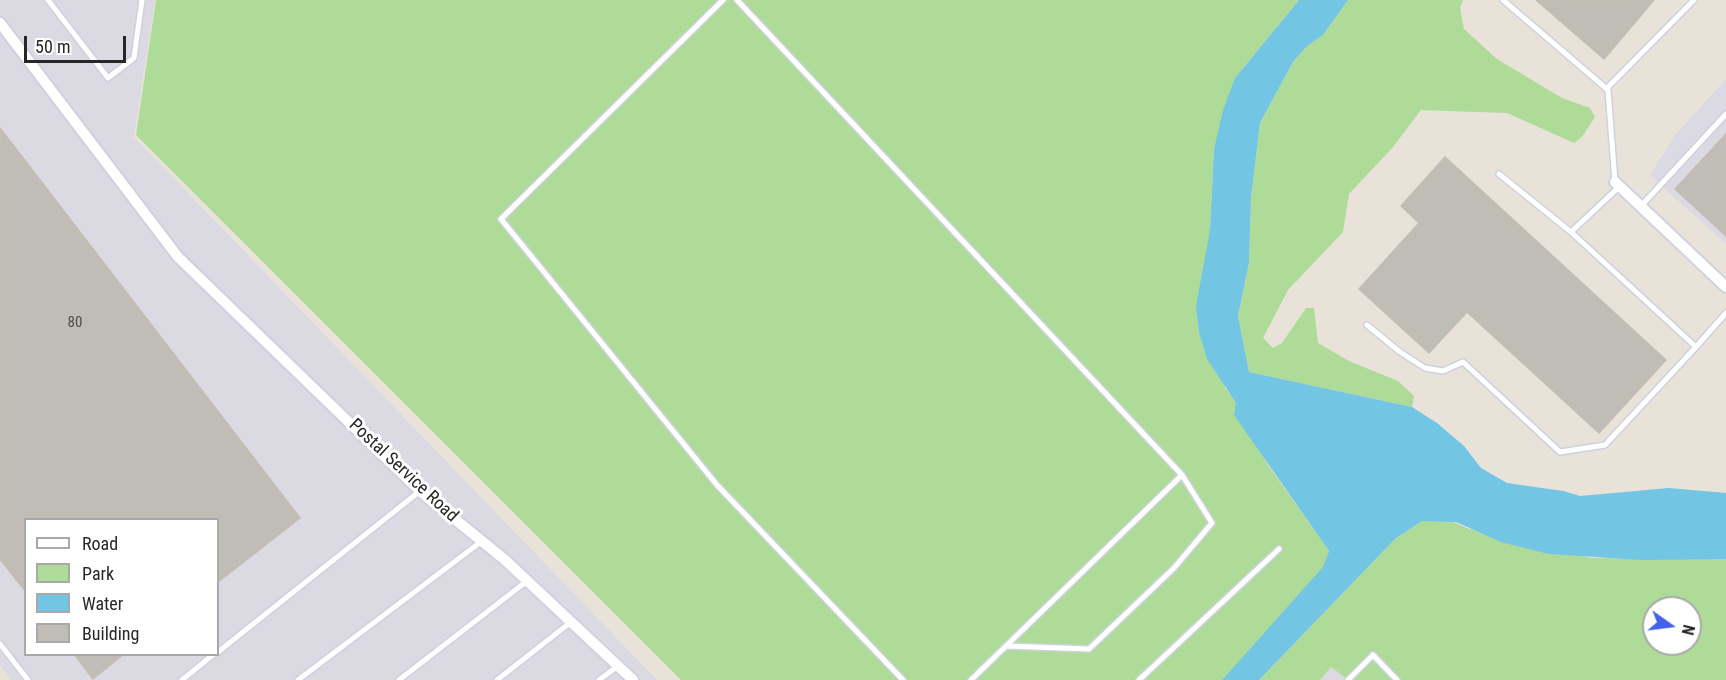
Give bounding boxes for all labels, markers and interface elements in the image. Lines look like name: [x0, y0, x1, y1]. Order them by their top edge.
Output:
scale bar: [27, 24, 129, 62]
text: 50 m: [35, 36, 70, 57]
house number: 80: [68, 314, 82, 332]
street label: Postal Service Road: [344, 415, 462, 527]
legend: [24, 518, 219, 656]
text: Road: [82, 533, 118, 554]
text: Park: [82, 563, 114, 584]
text: Water: [82, 593, 123, 614]
north arrow: [1642, 596, 1702, 656]
text: Building: [82, 623, 139, 644]
text: N: [1678, 623, 1698, 637]

